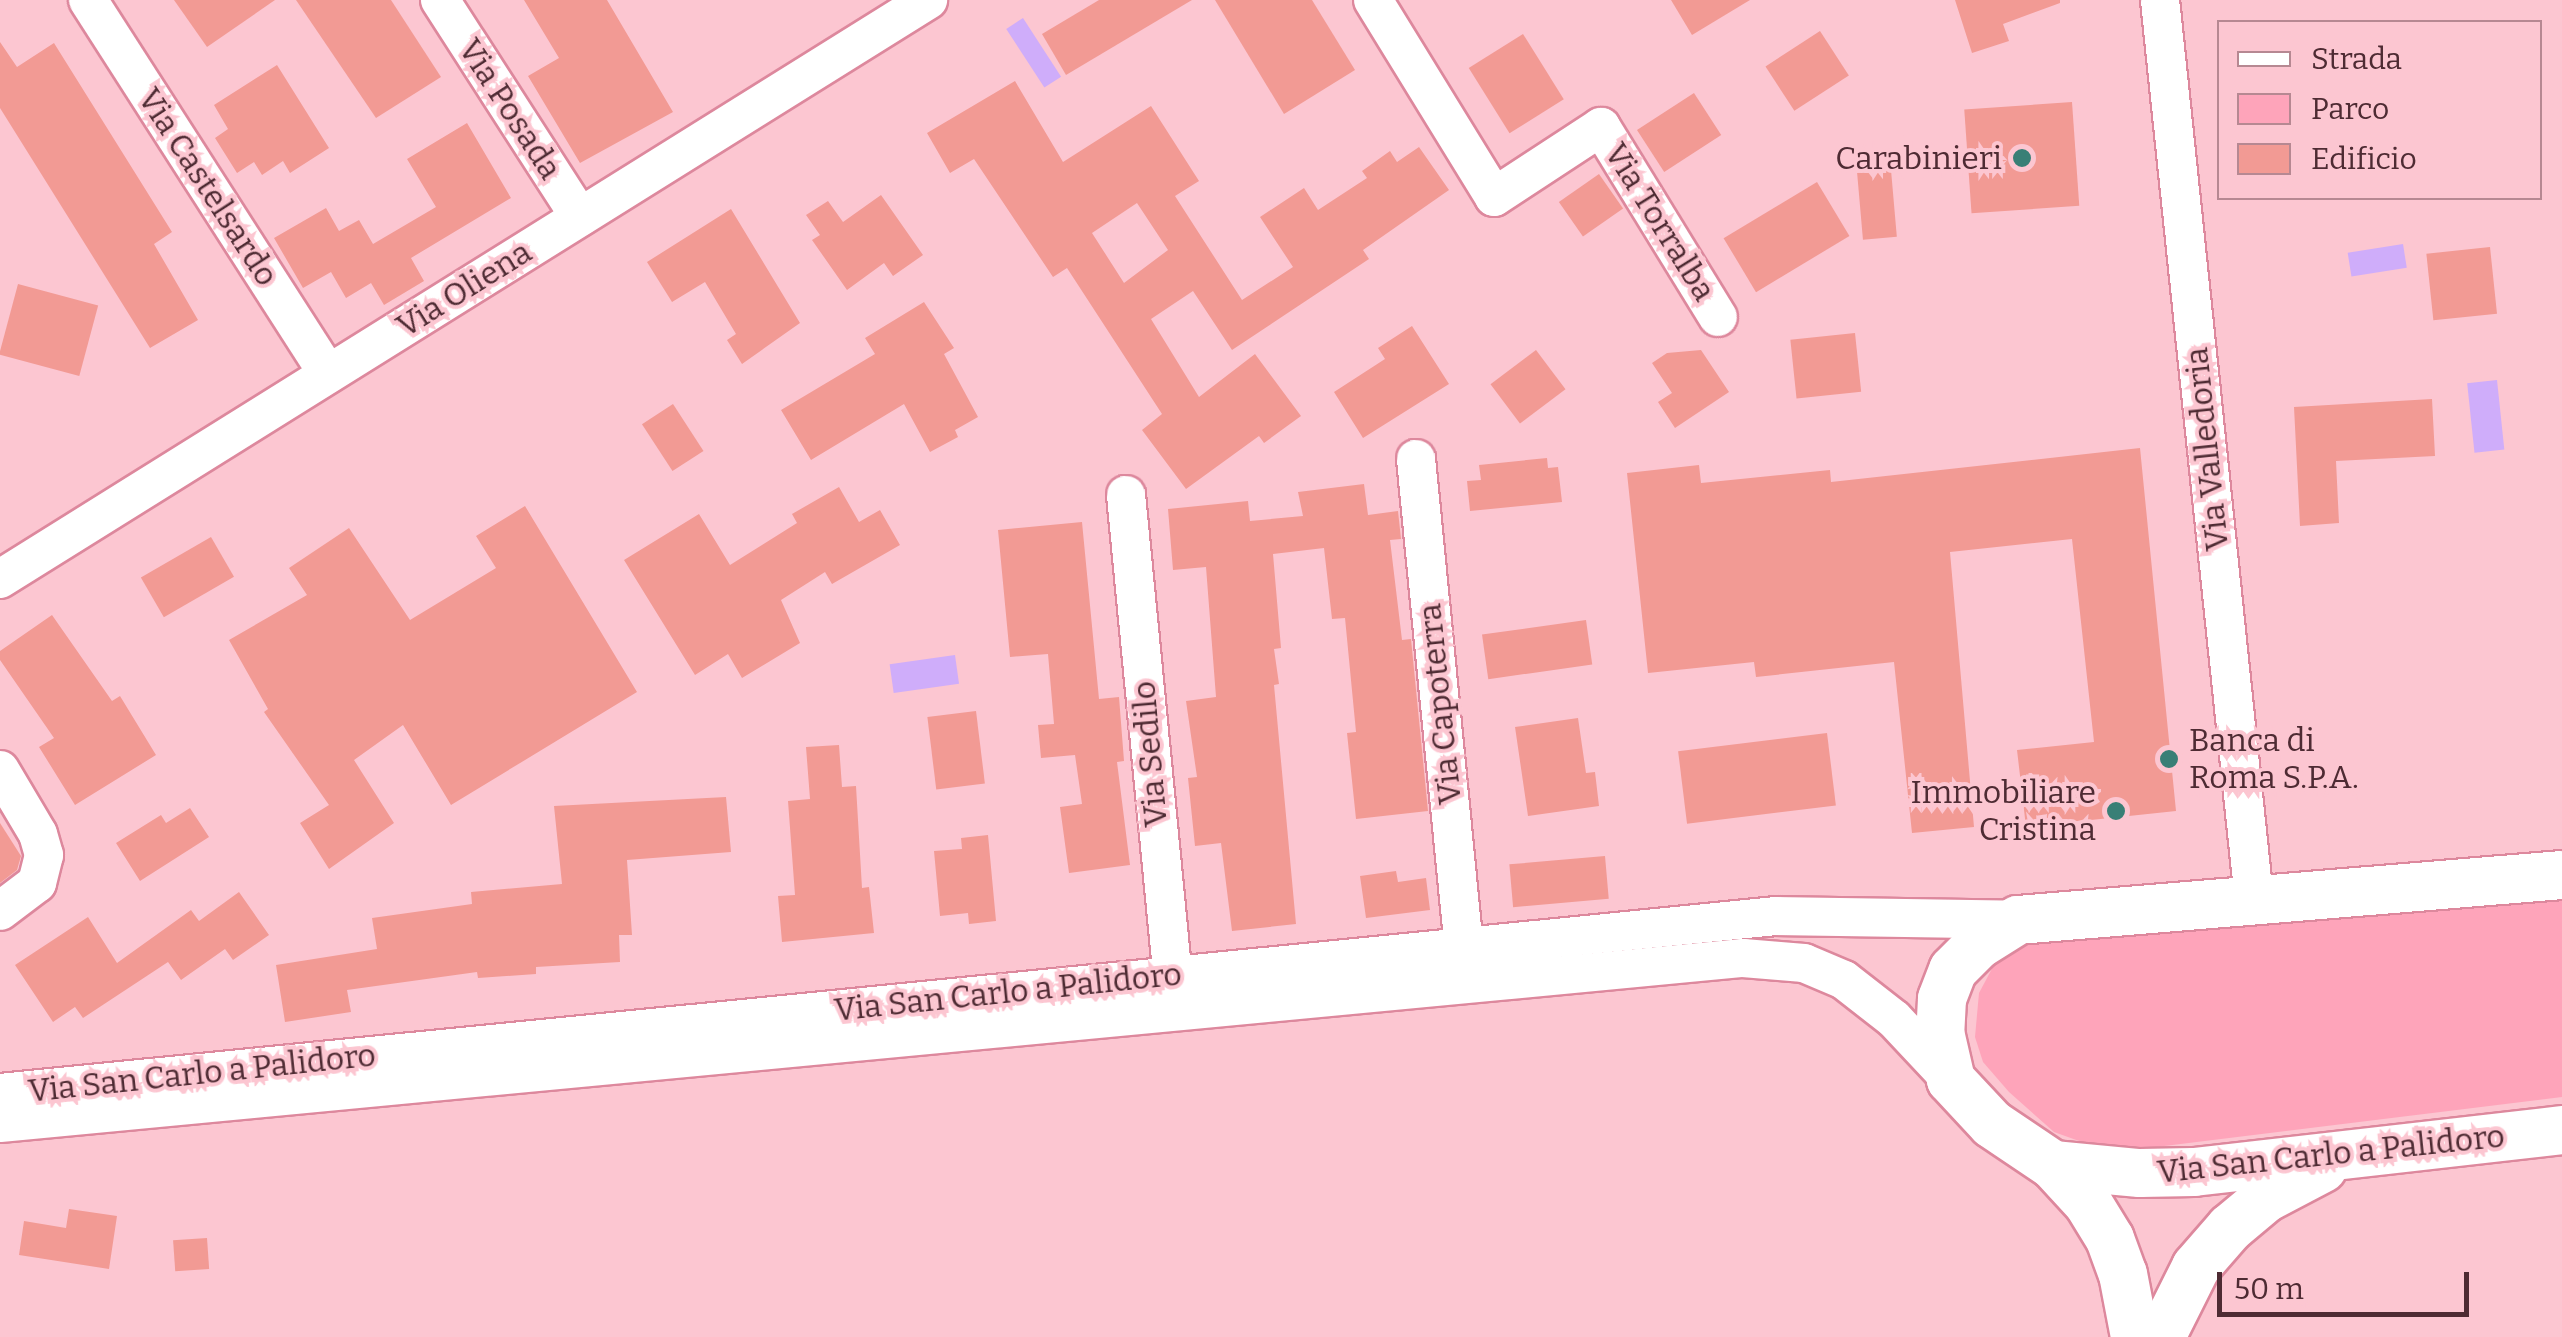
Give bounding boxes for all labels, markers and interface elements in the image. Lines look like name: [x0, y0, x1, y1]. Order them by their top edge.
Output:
legend: [2217, 20, 2542, 200]
street label: Via Posada: [450, 32, 570, 186]
text: Strada: [2311, 41, 2402, 77]
street label: Via Castelsardo: [130, 81, 286, 293]
text: Parco: [2311, 91, 2389, 127]
street label: Via Torralba: [1596, 136, 1724, 308]
place label: Carabinieri: [1835, 139, 2002, 177]
text: Edificio: [2311, 141, 2417, 177]
marker: Carabinieri: [2011, 147, 2033, 169]
street label: Via Oliena: [390, 233, 538, 345]
street label: Via Valledoria: [2177, 345, 2237, 553]
street label: Via Capoterra: [1410, 602, 1470, 806]
street label: Via Sedilo: [1125, 680, 1175, 828]
place label: Banca di Roma S.P.A.: [2189, 722, 2359, 797]
marker: Banca di Roma S.P.A.: [2158, 748, 2180, 770]
place label: Immobiliare Cristina: [1910, 774, 2096, 849]
marker: Immobiliare Cristina: [2105, 800, 2127, 822]
street label: Via San Carlo a Palidoro: [832, 955, 1184, 1029]
street label: Via San Carlo a Palidoro: [26, 1036, 378, 1110]
street label: Via San Carlo a Palidoro: [2155, 1117, 2507, 1191]
scale bar: [2222, 1252, 2474, 1314]
text: 50 m: [2234, 1271, 2304, 1307]

